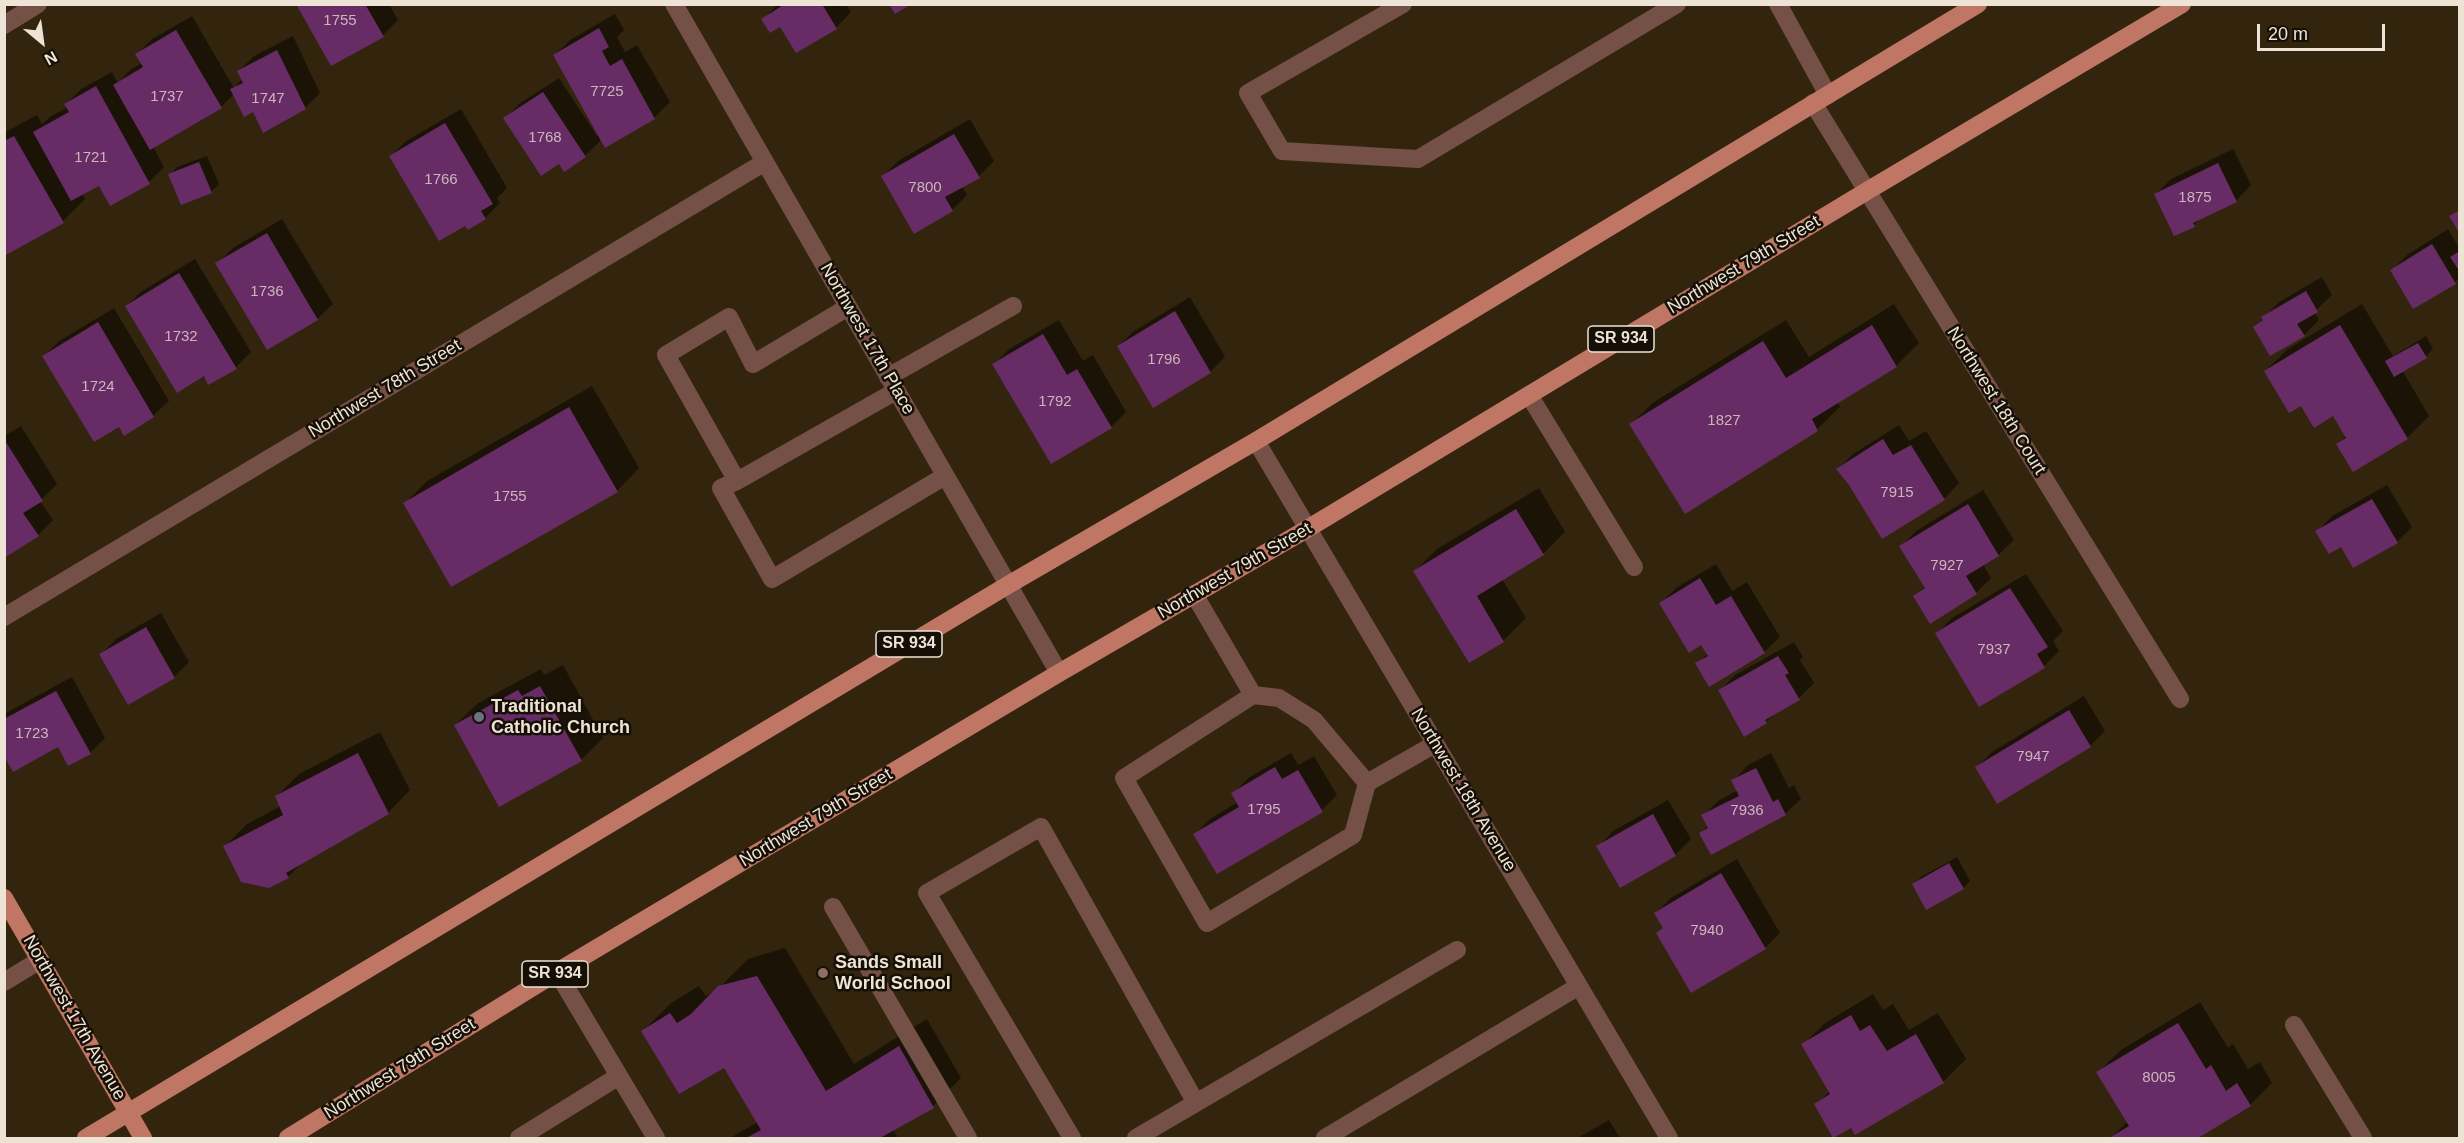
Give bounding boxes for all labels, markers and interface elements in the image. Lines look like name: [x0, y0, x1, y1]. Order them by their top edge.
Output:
north arrow: [12, 12, 72, 72]
house number: 1755: [323, 12, 357, 30]
scale bar: [2260, 12, 2388, 50]
text: 20 m: [2268, 24, 2308, 44]
text: N: [42, 48, 60, 68]
house number: 7725: [590, 83, 624, 101]
house number: 1737: [150, 88, 184, 106]
house number: 1747: [251, 90, 285, 108]
house number: 1768: [528, 129, 562, 147]
house number: 1721: [74, 149, 108, 167]
house number: 1766: [424, 171, 458, 189]
house number: 7800: [908, 179, 942, 197]
house number: 1875: [2178, 189, 2212, 207]
street label: Northwest 79th Street: [1664, 211, 1824, 319]
street label: Northwest 17th Place: [815, 260, 919, 418]
house number: 1736: [250, 283, 284, 301]
street label: Northwest 18th Court: [1942, 323, 2050, 479]
road number: SR 934: [1588, 326, 1654, 352]
house number: 1732: [164, 328, 198, 346]
street label: Northwest 78th Street: [305, 335, 465, 443]
house number: 1796: [1147, 351, 1181, 369]
house number: 1724: [81, 378, 115, 396]
house number: 1792: [1038, 393, 1072, 411]
house number: 1827: [1707, 412, 1741, 430]
house number: 7915: [1880, 484, 1914, 502]
house number: 1755: [493, 488, 527, 506]
street label: Northwest 79th Street: [1154, 518, 1316, 624]
house number: 7927: [1930, 557, 1964, 575]
road number: SR 934: [876, 631, 942, 657]
house number: 7937: [1977, 641, 2011, 659]
place label: Traditional Catholic Church: [491, 696, 630, 738]
street label: Northwest 18th Avenue: [1406, 704, 1520, 876]
marker: Traditional Catholic Church: [472, 710, 486, 724]
house number: 1723: [15, 725, 49, 743]
house number: 7947: [2016, 748, 2050, 766]
street label: Northwest 79th Street: [736, 764, 896, 872]
house number: 1795: [1247, 801, 1281, 819]
house number: 7936: [1730, 802, 1764, 820]
house number: 7940: [1690, 922, 1724, 940]
street label: Northwest 17th Avenue: [18, 932, 130, 1104]
place label: Sands Small World School: [835, 952, 951, 994]
road number: SR 934: [522, 961, 588, 987]
marker: Sands Small World School: [816, 966, 830, 980]
street label: Northwest 79th Street: [320, 1014, 480, 1124]
house number: 8005: [2142, 1069, 2176, 1087]

